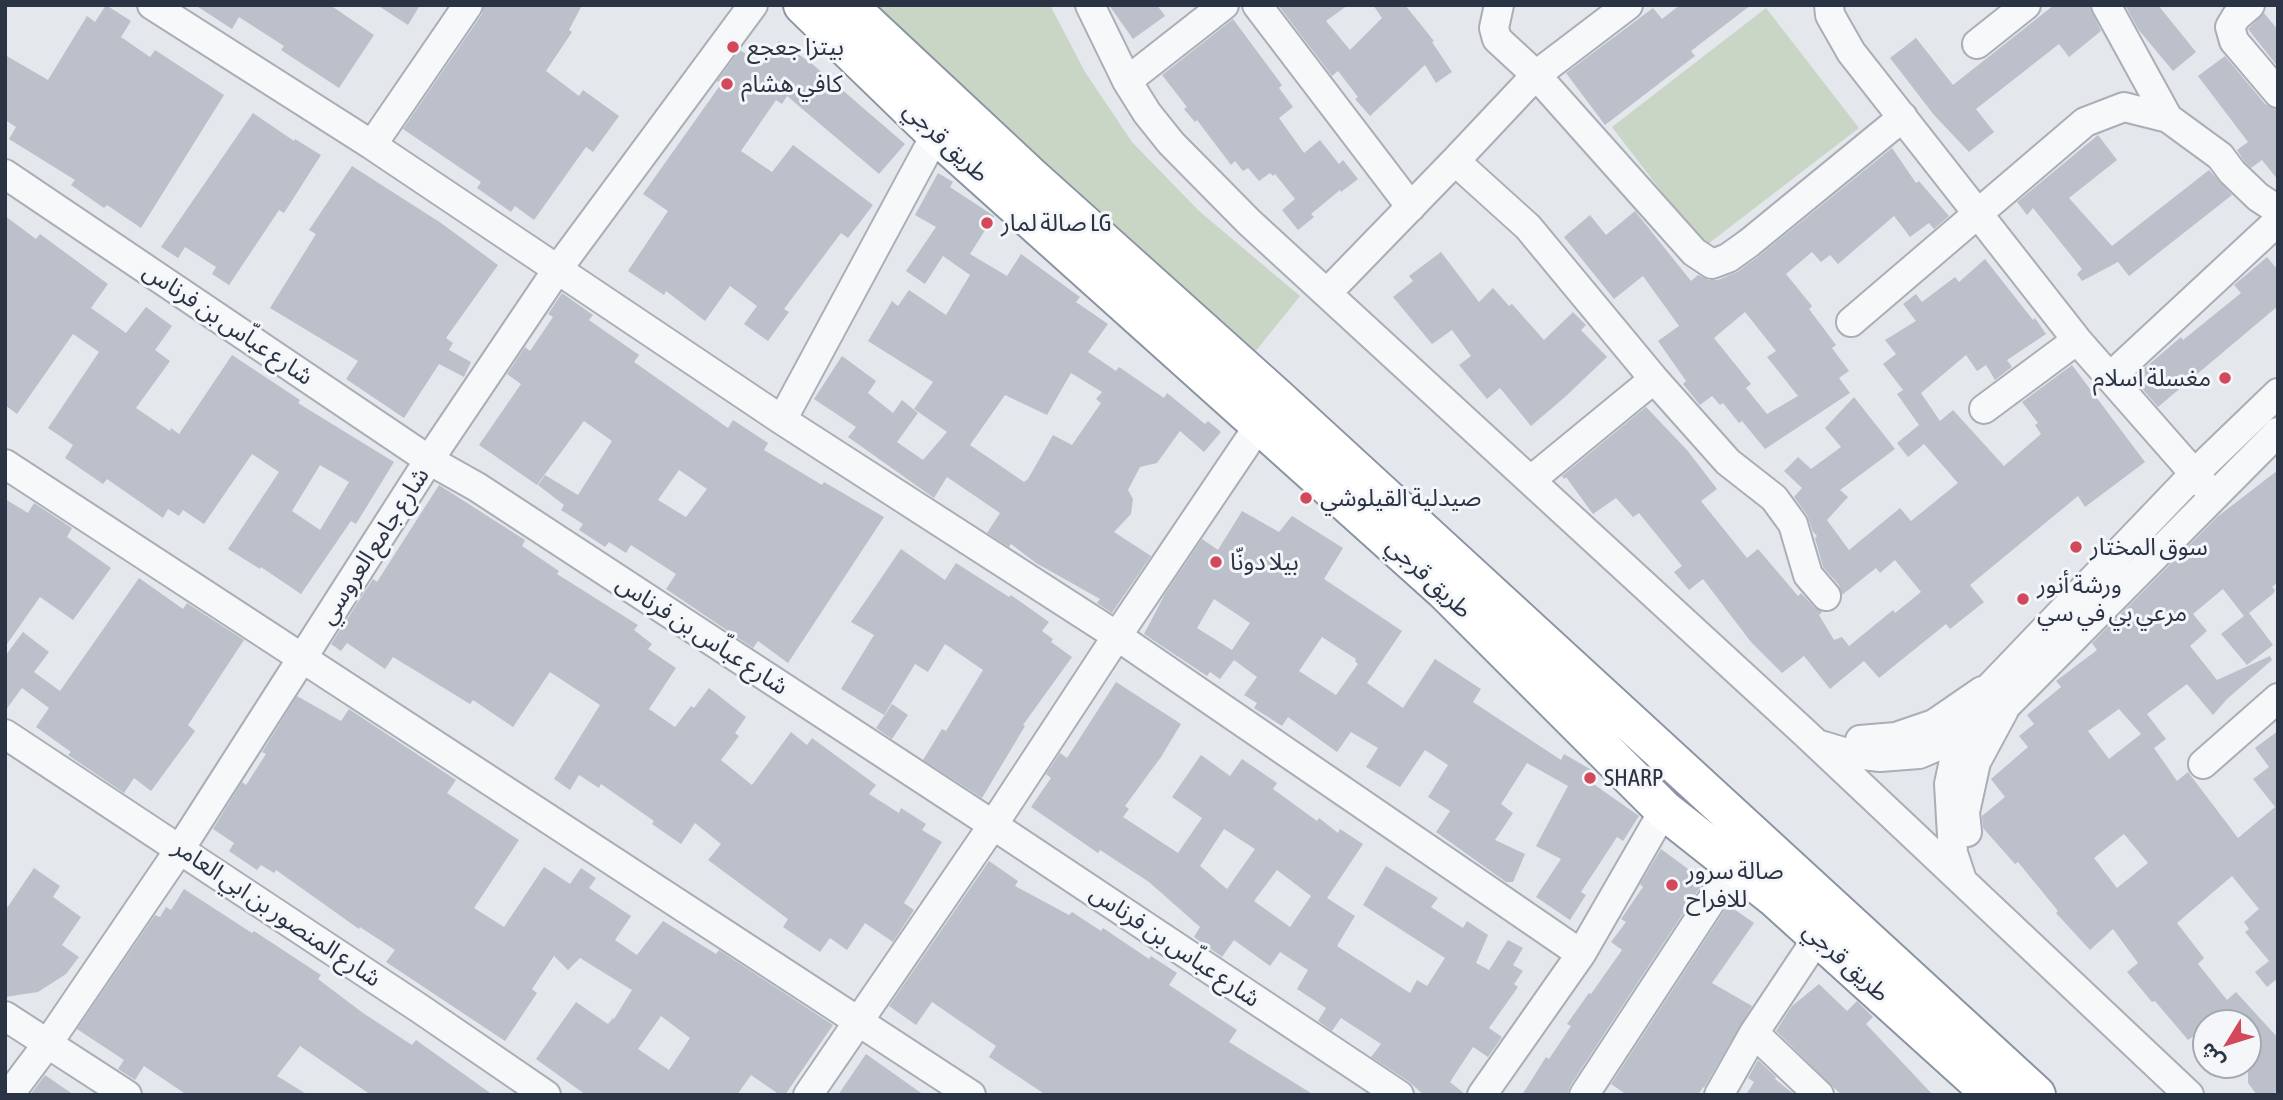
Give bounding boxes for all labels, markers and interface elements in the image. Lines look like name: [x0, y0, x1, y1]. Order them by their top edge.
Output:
place label: بيتزا جعجع: [747, 33, 844, 61]
marker: بيتزا جعجع: [725, 39, 741, 55]
place label: كافي هشام: [741, 70, 842, 98]
marker: كافي هشام: [719, 76, 735, 92]
street label: طريق قرجي: [897, 95, 995, 189]
place label: صالة لمار LG: [1001, 209, 1112, 237]
marker: صالة لمار LG: [979, 215, 995, 231]
street label: شارع عباّس بن فرناس: [138, 256, 318, 392]
place label: مغسلة اسلام: [2093, 364, 2211, 392]
marker: مغسلة اسلام: [2217, 370, 2233, 386]
street label: شارع جامع العروسي: [313, 462, 435, 630]
place label: صيدلية القيلوشي: [1320, 484, 1481, 512]
marker: صيدلية القيلوشي: [1298, 490, 1314, 506]
street label: طريق قرجي: [1380, 531, 1478, 625]
place label: سوق المختار: [2090, 533, 2208, 561]
marker: سوق المختار: [2068, 539, 2084, 555]
place label: بيلا دونّا: [1230, 548, 1299, 576]
marker: بيلا دونّا: [1208, 554, 1224, 570]
street label: شارع عباّس بن فرناس: [611, 569, 793, 701]
place label: ورشة أنور مرعي بي في سي: [2037, 571, 2187, 627]
marker: ورشة أنور مرعي بي في سي: [2015, 591, 2031, 607]
place label: SHARP: [1604, 764, 1664, 792]
marker: SHARP: [1582, 770, 1598, 786]
street label: شارع المنصور بن ابي العامر: [168, 833, 386, 993]
place label: صالة سرور للافراح: [1686, 857, 1784, 913]
marker: صالة سرور للافراح: [1664, 877, 1680, 893]
street label: شارع عباّس بن فرناس: [1085, 878, 1265, 1014]
street label: طريق قرجي: [1797, 916, 1895, 1008]
north arrow: [2192, 1009, 2262, 1079]
text: ش: [2195, 1039, 2229, 1073]

